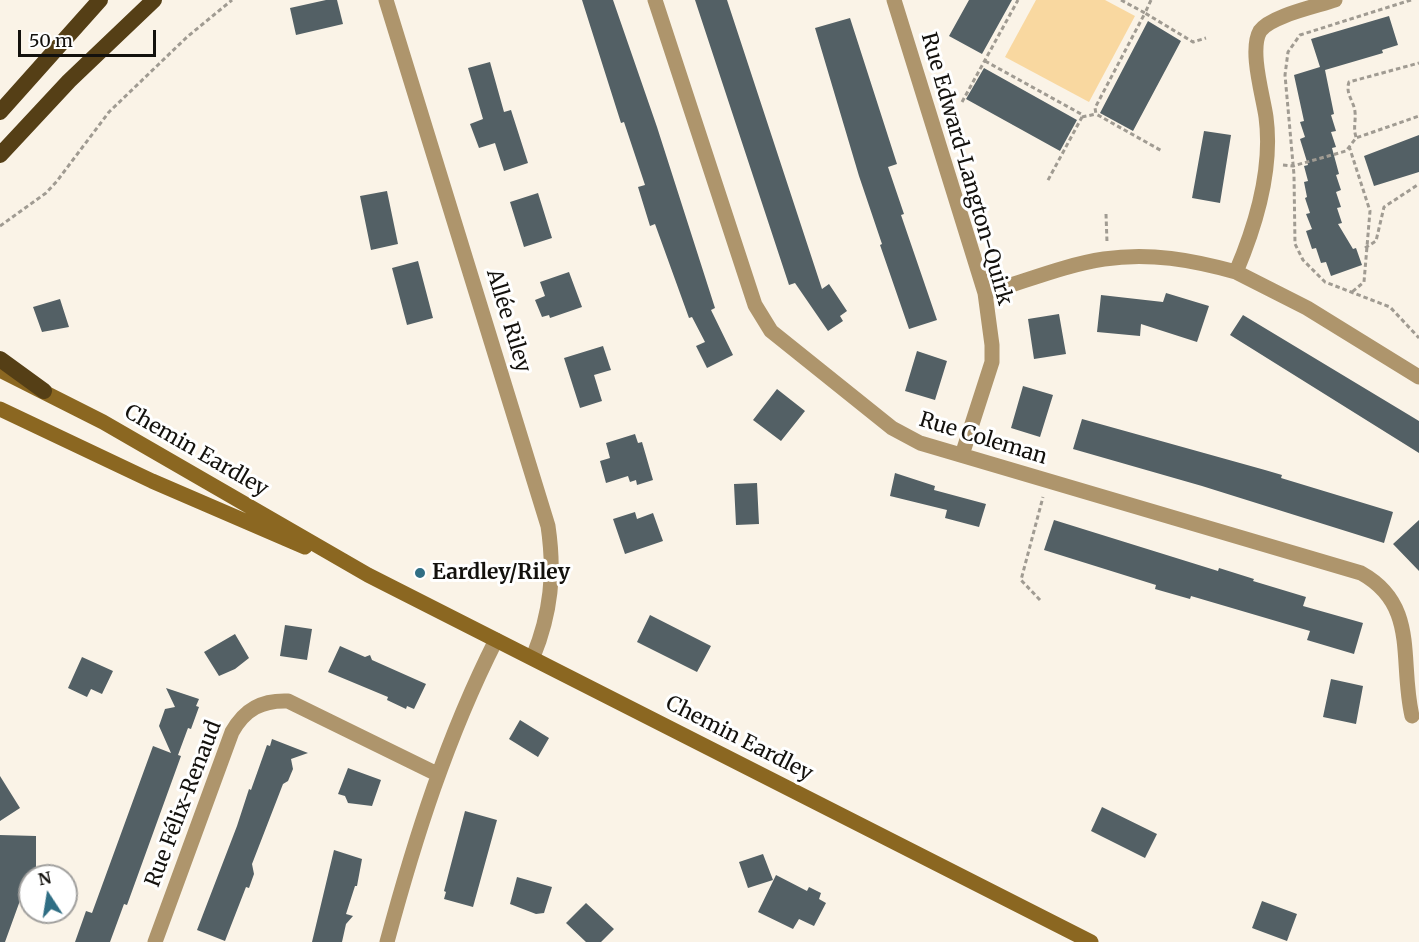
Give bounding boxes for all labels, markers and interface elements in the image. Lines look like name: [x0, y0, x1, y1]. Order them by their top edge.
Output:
scale bar: [21, 18, 159, 56]
text: 50 m: [29, 29, 73, 52]
street label: Rue Edward-Langton-Quirk: [915, 30, 1017, 308]
street label: Allée Riley: [480, 266, 536, 376]
street label: Chemin Eardley: [120, 400, 272, 502]
street label: Rue Coleman: [916, 408, 1050, 470]
place label: Eardley/Riley: [432, 560, 570, 586]
marker: Eardley/Riley: [413, 566, 427, 580]
street label: Chemin Eardley: [661, 691, 817, 787]
street label: Rue Félix-Renaud: [141, 717, 227, 891]
north arrow: [18, 864, 78, 924]
text: N: [36, 867, 53, 889]

